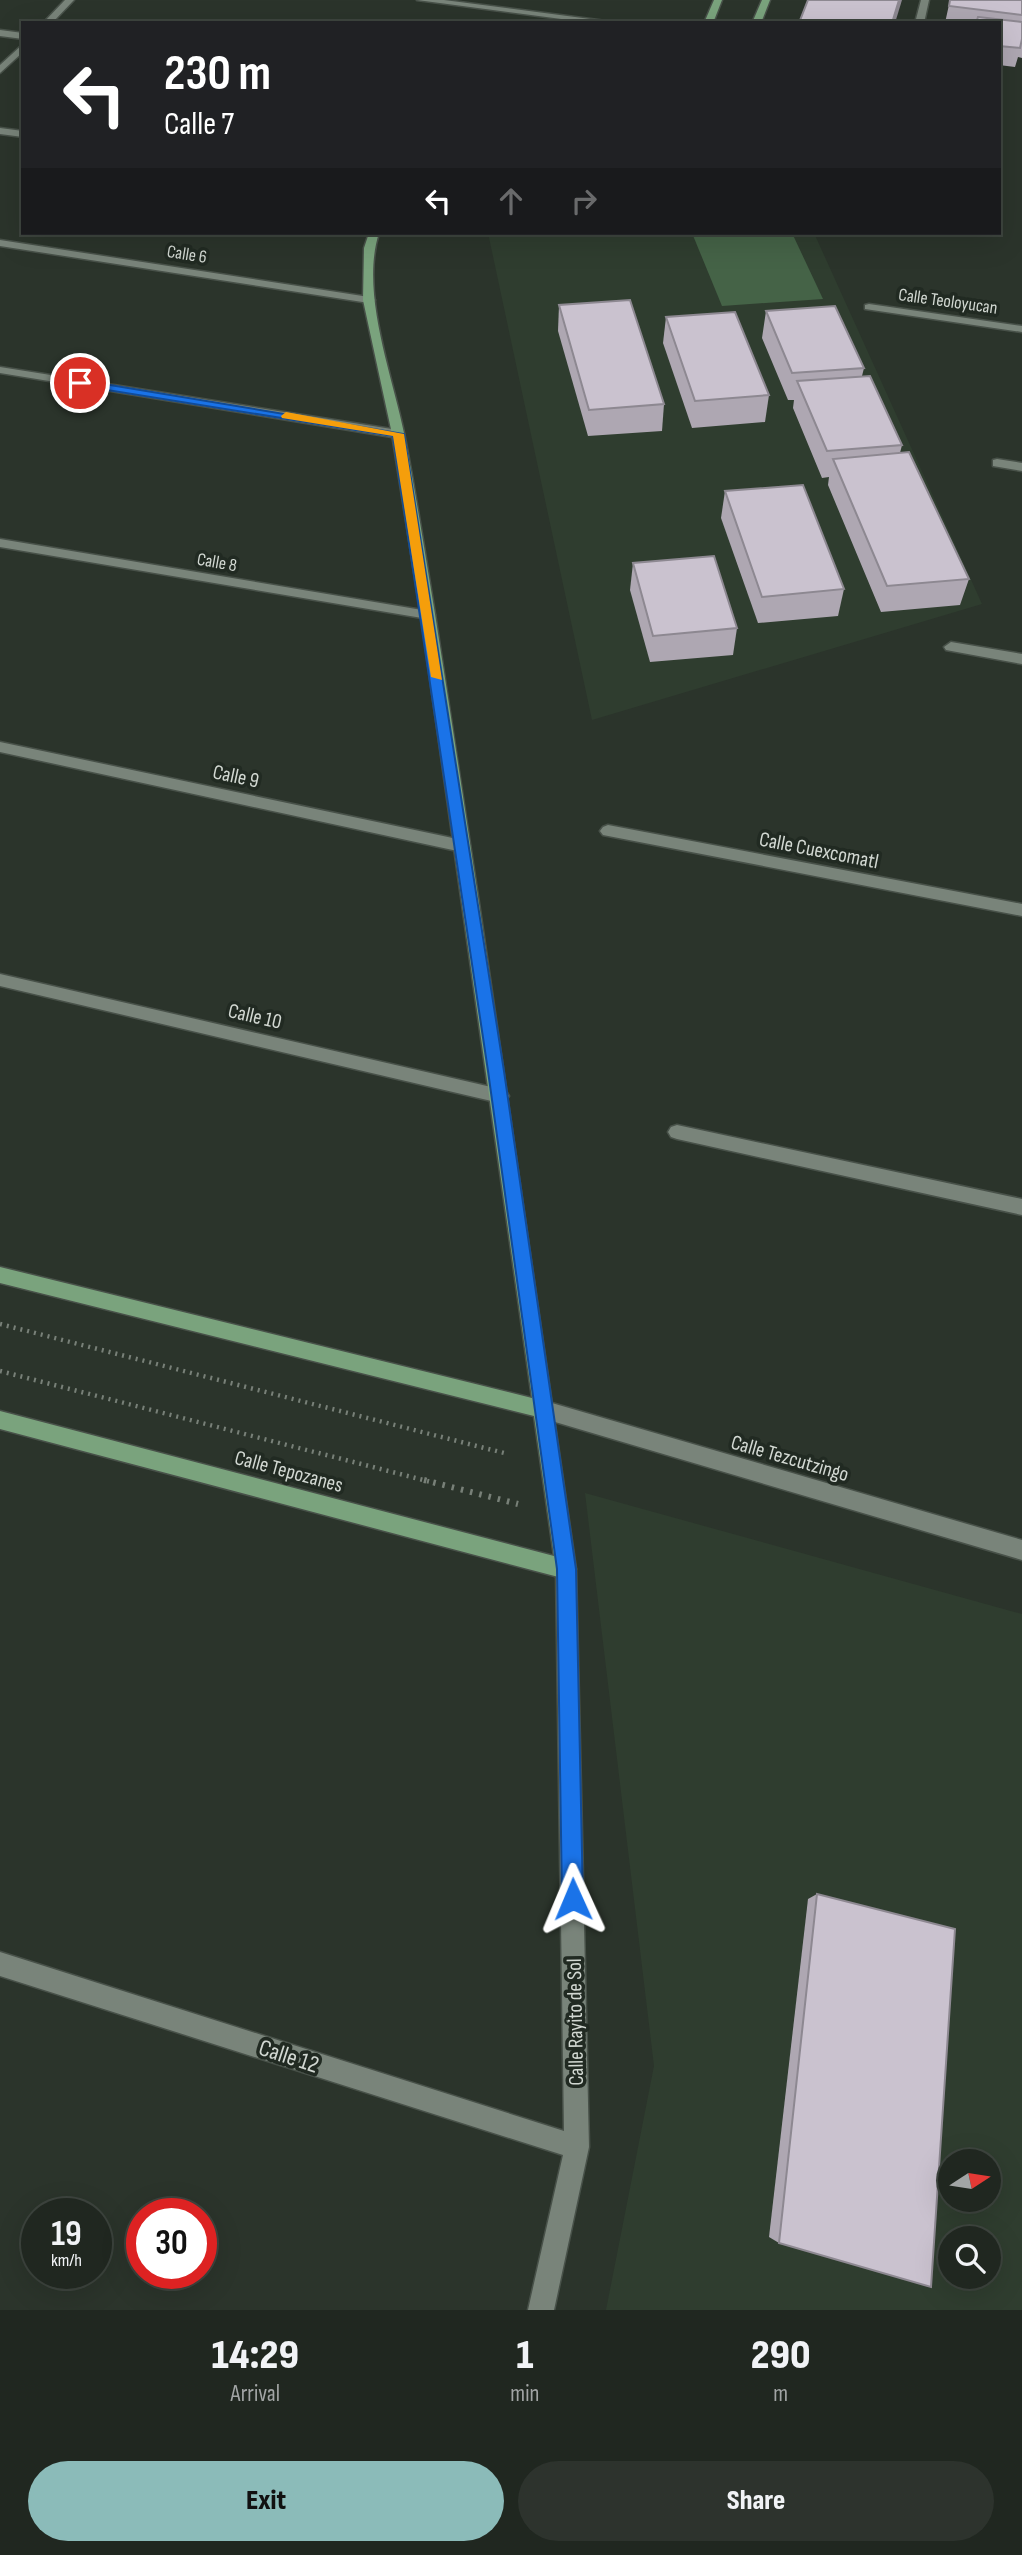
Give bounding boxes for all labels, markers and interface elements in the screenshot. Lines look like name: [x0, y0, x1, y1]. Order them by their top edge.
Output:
text: 230 m: [164, 45, 271, 104]
icon: left: [49, 49, 140, 140]
text: Calle 7: [164, 105, 234, 144]
icon: left: [419, 182, 457, 220]
icon: ahead: [492, 182, 530, 220]
icon: right: [565, 182, 603, 220]
street label: Calle 6: [166, 241, 208, 268]
street label: Calle Teoloyucan: [897, 284, 999, 319]
pin: [50, 353, 110, 413]
icon: arrive: [61, 364, 99, 402]
street label: Calle 8: [195, 549, 239, 576]
street label: Calle 9: [210, 759, 261, 794]
street label: Calle Cuexcomatl: [757, 827, 881, 874]
street label: Calle 10: [226, 998, 284, 1035]
street label: Calle Tezcutzingo: [728, 1430, 852, 1487]
street label: Calle Tepozanes: [232, 1445, 346, 1498]
position arrow: [536, 1862, 610, 1936]
street label: Calle Rayito de Sol: [562, 1958, 589, 2086]
street label: Calle 12: [255, 2033, 323, 2080]
north arrow: [938, 2149, 1001, 2212]
map controls: [938, 2149, 1001, 2289]
speed limit sign: 30: [126, 2198, 217, 2289]
text: 19: [51, 2213, 82, 2256]
button: search: [938, 2226, 1001, 2289]
text: km/h: [51, 2250, 82, 2271]
text: 14:29: [211, 2330, 299, 2381]
text: 1: [516, 2330, 533, 2381]
text: 290: [751, 2330, 811, 2381]
text: Arrival: [230, 2380, 280, 2408]
text: min: [510, 2380, 539, 2408]
text: m: [773, 2380, 788, 2408]
button: Exit: [28, 2461, 504, 2541]
button: Share: [518, 2461, 994, 2541]

